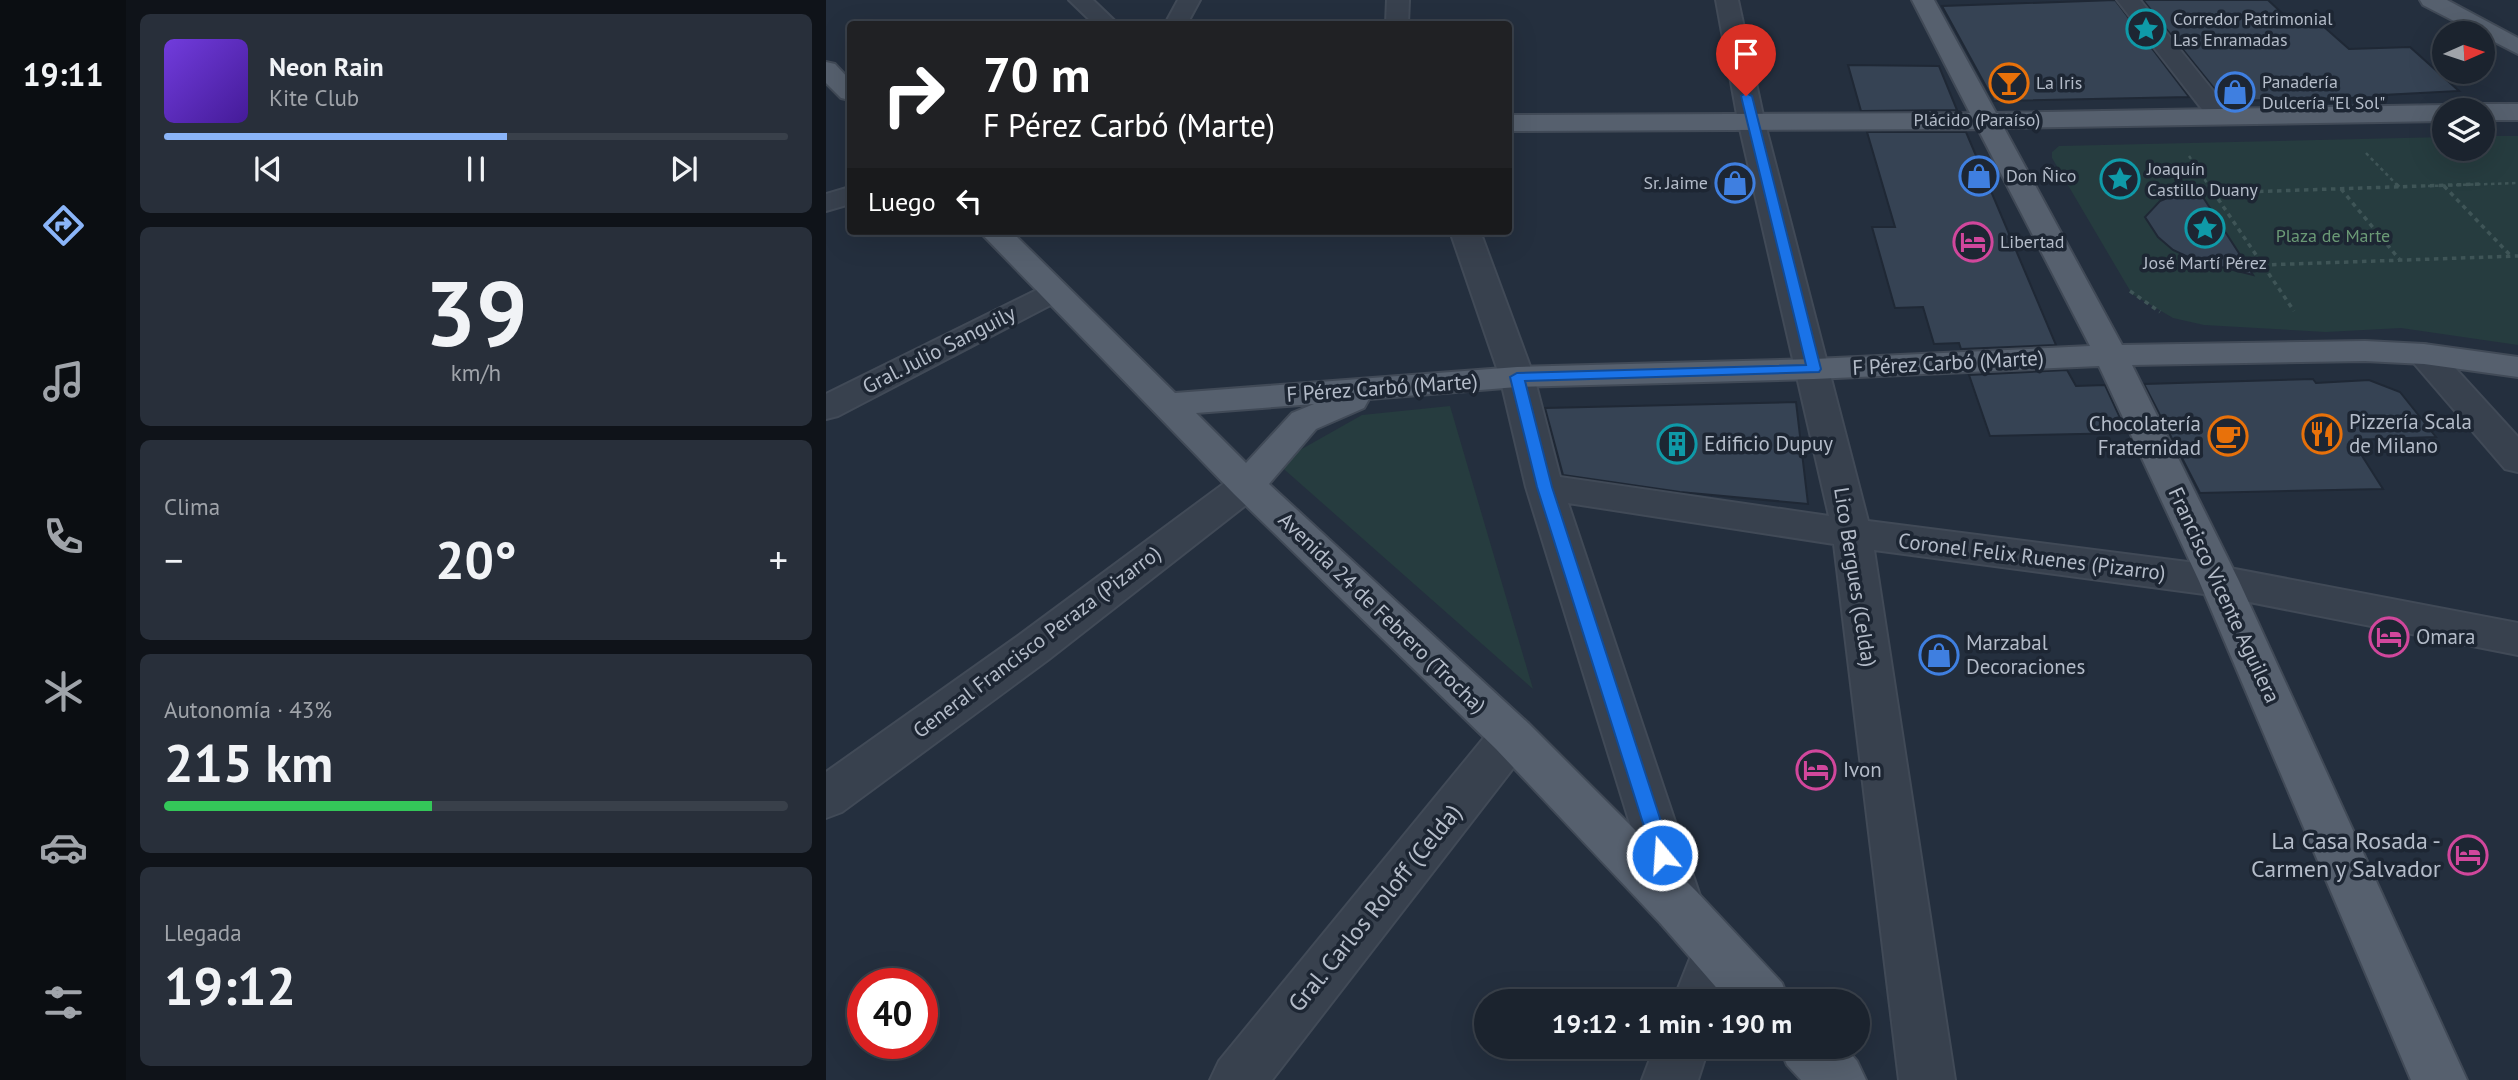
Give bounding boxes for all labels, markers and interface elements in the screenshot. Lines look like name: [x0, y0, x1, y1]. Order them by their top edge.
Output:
place label: Corredor Patrimonial Las Enramadas: [2173, 7, 2333, 51]
place icon: Corredor Patrimonial Las Enramadas: [2125, 8, 2167, 50]
north arrow: [2432, 21, 2496, 84]
map controls: [2432, 21, 2495, 161]
pin: [1716, 24, 1776, 96]
icon: arrive: [1727, 35, 1765, 73]
text: 70 m: [983, 42, 1090, 106]
icon: right: [868, 49, 959, 140]
text: Neon Rain: [269, 50, 384, 83]
text: 19:11: [22, 53, 104, 95]
bar icon: La Iris: [1988, 62, 2030, 104]
place label: Panadería Dulcería "El Sol": [2262, 70, 2385, 114]
place label: La Iris: [2036, 71, 2082, 94]
shop icon: Panadería Dulcería "El Sol": [2214, 71, 2256, 113]
text: Kite Club: [269, 83, 359, 112]
button: layers: [2432, 98, 2495, 161]
text: F Pérez Carbó (Marte): [983, 104, 1275, 146]
street label: Plácido (Paraíso): [1914, 108, 2040, 131]
icon: previous: [249, 150, 287, 188]
icon: pause: [457, 150, 495, 188]
icon: next: [665, 150, 703, 188]
shop icon: Don Ñico: [1958, 155, 2000, 197]
place label: Joaquín Castillo Duany: [2146, 157, 2259, 201]
place icon: Joaquín Castillo Duany: [2099, 158, 2141, 200]
shop icon: Sr. Jaime: [1714, 162, 1756, 204]
place label: Don Ñico: [2006, 164, 2076, 187]
place label: Sr. Jaime: [1643, 171, 1708, 194]
icon: left: [950, 182, 988, 220]
text: Luego: [868, 185, 936, 218]
icon: directions: [39, 201, 88, 250]
place icon: José Martí Pérez: [2184, 207, 2226, 249]
hotel icon: Libertad: [1952, 221, 1994, 263]
park label: Plaza de Marte: [2276, 224, 2390, 247]
place label: Libertad: [2000, 230, 2064, 253]
place label: José Martí Pérez: [2142, 251, 2267, 274]
text: 39: [424, 253, 528, 371]
street label: Gral. Julio Sanguily: [858, 299, 1020, 400]
street label: F Pérez Carbó (Marte): [1852, 344, 2044, 381]
icon: music: [39, 357, 88, 406]
text: km/h: [451, 358, 501, 387]
street label: F Pérez Carbó (Marte): [1285, 367, 1478, 408]
place label: Pizzería Scala de Milano: [2349, 408, 2472, 459]
place label: Chocolatería Fraternidad: [2089, 410, 2201, 461]
restaurant icon: Pizzería Scala de Milano: [2301, 413, 2343, 455]
cafe icon: Chocolatería Fraternidad: [2207, 415, 2249, 457]
building icon: Edificio Dupuy: [1656, 423, 1698, 465]
place label: Edificio Dupuy: [1704, 430, 1833, 457]
street label: Francisco Vicente Aguilera: [2163, 483, 2286, 707]
street label: Lico Bergues (Celda): [1828, 485, 1883, 669]
text: Clima: [164, 492, 220, 521]
street label: Avenida 24 de Febrero (Trocha): [1273, 506, 1492, 719]
icon: phone: [39, 512, 88, 561]
text: 20°: [435, 526, 517, 593]
street label: Coronel Felix Ruenes (Pizarro): [1897, 527, 2167, 586]
text: −: [164, 535, 183, 584]
text: +: [769, 535, 788, 584]
street label: General Francisco Peraza (Pizarro): [907, 539, 1166, 744]
hotel icon: Omara: [2368, 616, 2410, 658]
place label: Omara: [2416, 623, 2475, 650]
place label: Marzabal Decoraciones: [1966, 629, 2085, 680]
shop icon: Marzabal Decoraciones: [1918, 634, 1960, 676]
icon: climate: [39, 667, 88, 716]
text: Autonomía · 43%: [164, 695, 332, 724]
text: 215 km: [164, 729, 333, 796]
hotel icon: Ivon: [1795, 749, 1837, 791]
place label: Ivon: [1843, 756, 1882, 783]
street label: Gral. Carlos Roloff (Celda): [1281, 797, 1468, 1018]
position arrow: [1625, 818, 1699, 892]
icon: car: [39, 823, 88, 872]
place label: La Casa Rosada - Carmen y Salvador: [2251, 825, 2441, 884]
hotel icon: La Casa Rosada - Carmen y Salvador: [2447, 834, 2489, 876]
text: Llegada: [164, 918, 242, 947]
text: 19:12: [164, 952, 296, 1019]
speed limit sign: 40: [847, 968, 938, 1059]
icon: filters: [39, 978, 88, 1027]
text: 19:12 · 1 min · 190 m: [1552, 1007, 1792, 1040]

